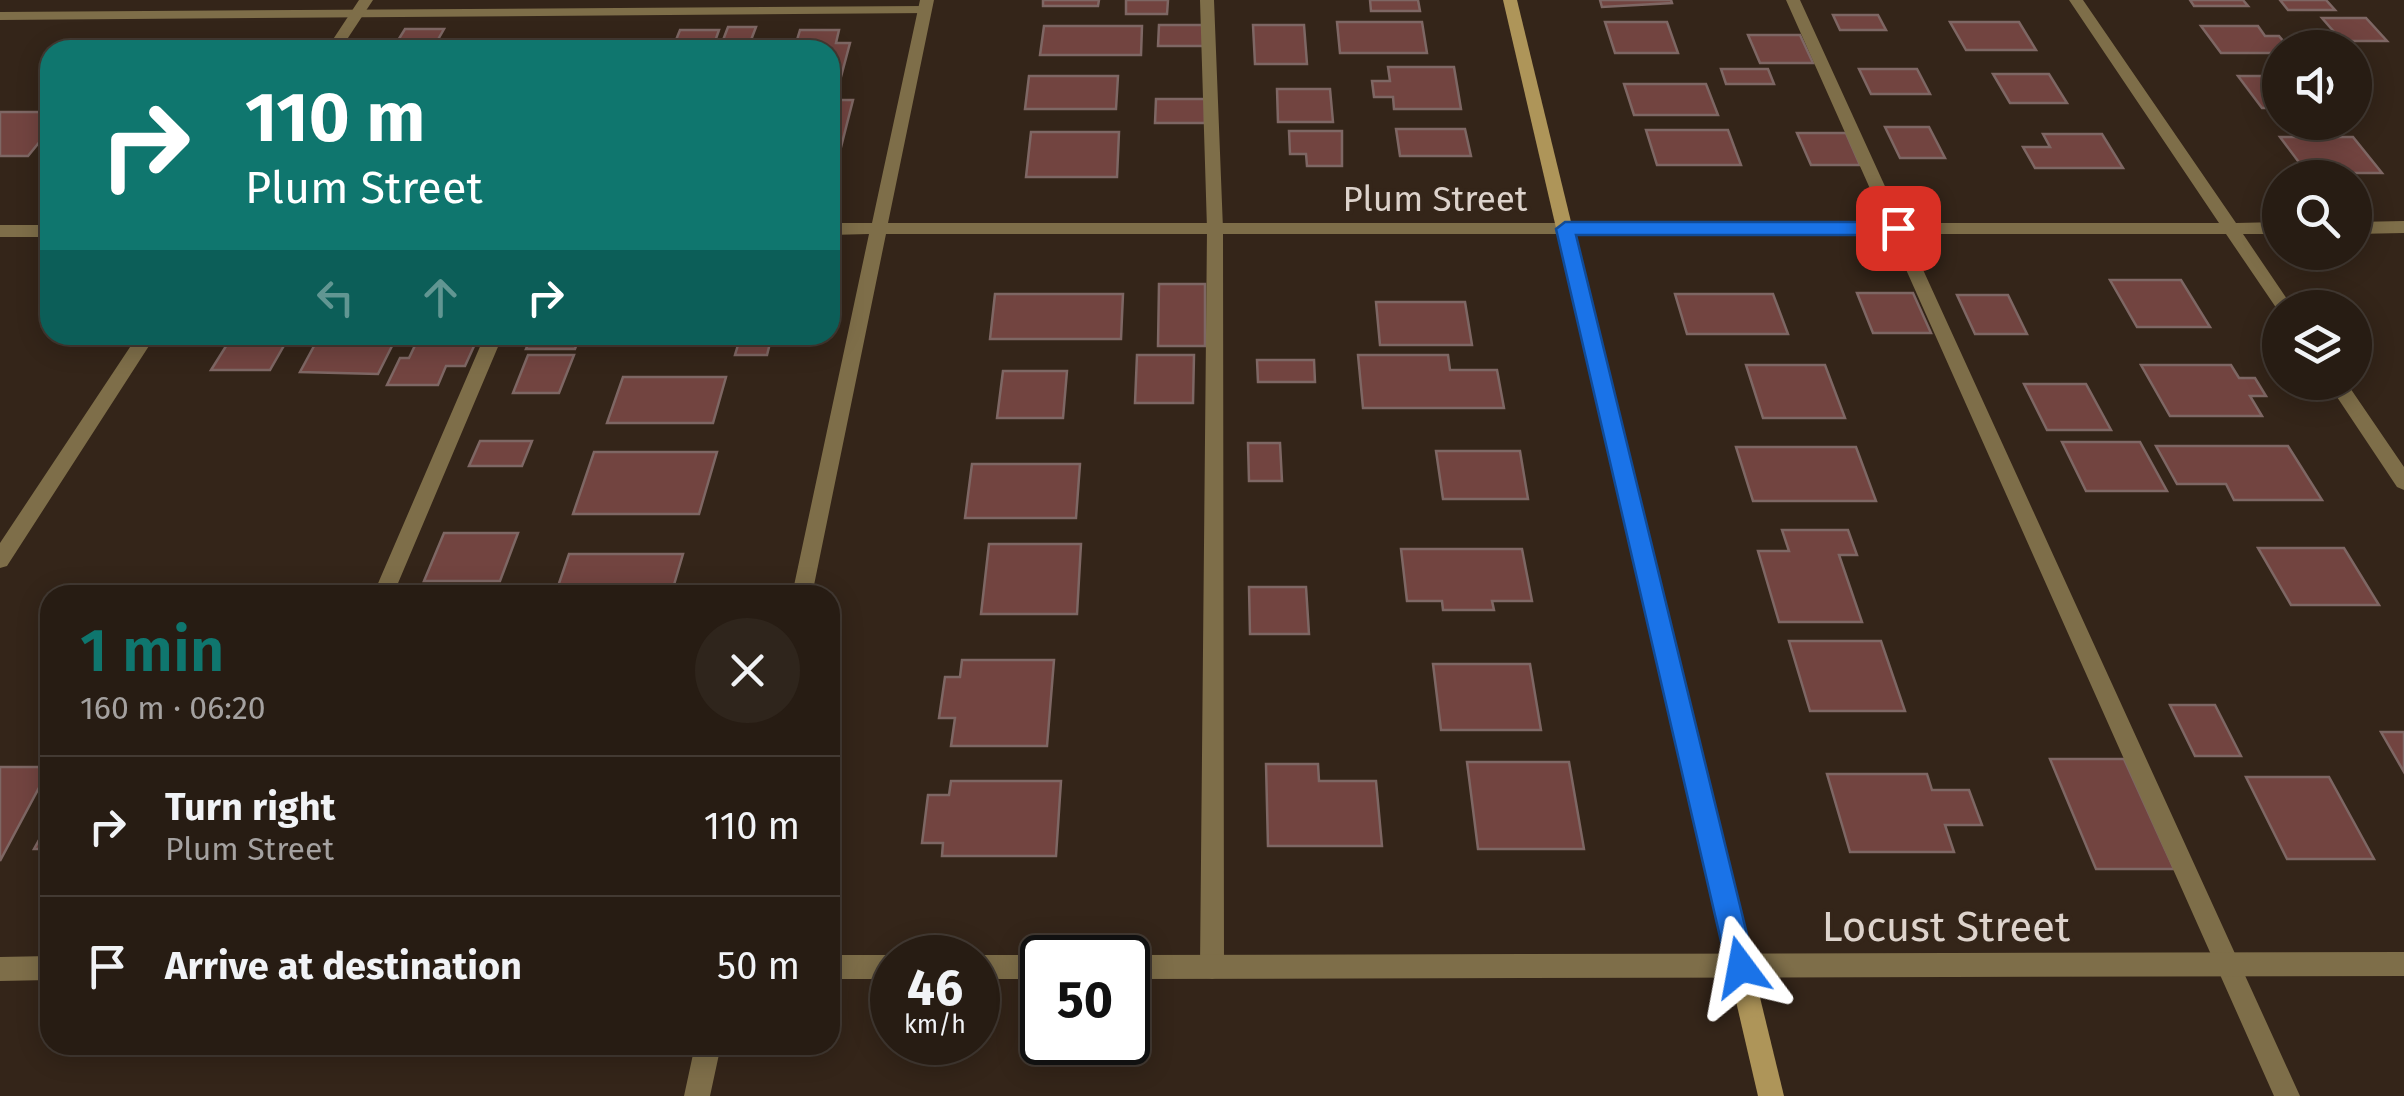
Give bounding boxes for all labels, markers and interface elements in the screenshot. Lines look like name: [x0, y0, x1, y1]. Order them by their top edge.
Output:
map controls: [2262, 30, 2372, 400]
button: sound: [2262, 30, 2372, 140]
text: 110 m: [245, 76, 425, 160]
icon: right: [80, 80, 210, 210]
button: search: [2262, 160, 2372, 270]
text: Plum Street: [245, 161, 483, 215]
street label: Plum Street: [1343, 178, 1528, 220]
pin: [1856, 186, 1941, 271]
icon: arrive: [1871, 201, 1926, 256]
icon: left: [308, 270, 363, 325]
icon: ahead: [413, 270, 468, 325]
icon: right: [518, 270, 573, 325]
button: layers: [2262, 290, 2372, 400]
text: 1 min: [80, 615, 225, 687]
button: close: [695, 618, 800, 723]
text: 160 m · 06:20: [80, 689, 266, 727]
text: Turn right: [165, 784, 335, 830]
icon: right: [80, 799, 135, 854]
text: 110 m: [704, 803, 800, 849]
text: Plum Street: [165, 830, 334, 868]
street label: Locust Street: [1822, 902, 2071, 952]
position arrow: [1689, 915, 1793, 1019]
speed limit sign: 50: [1020, 935, 1150, 1065]
icon: arrive: [80, 939, 135, 994]
text: Arrive at destination: [165, 943, 522, 989]
text: 50 m: [717, 943, 800, 989]
text: 46: [907, 958, 963, 1018]
text: km/h: [904, 1010, 966, 1040]

